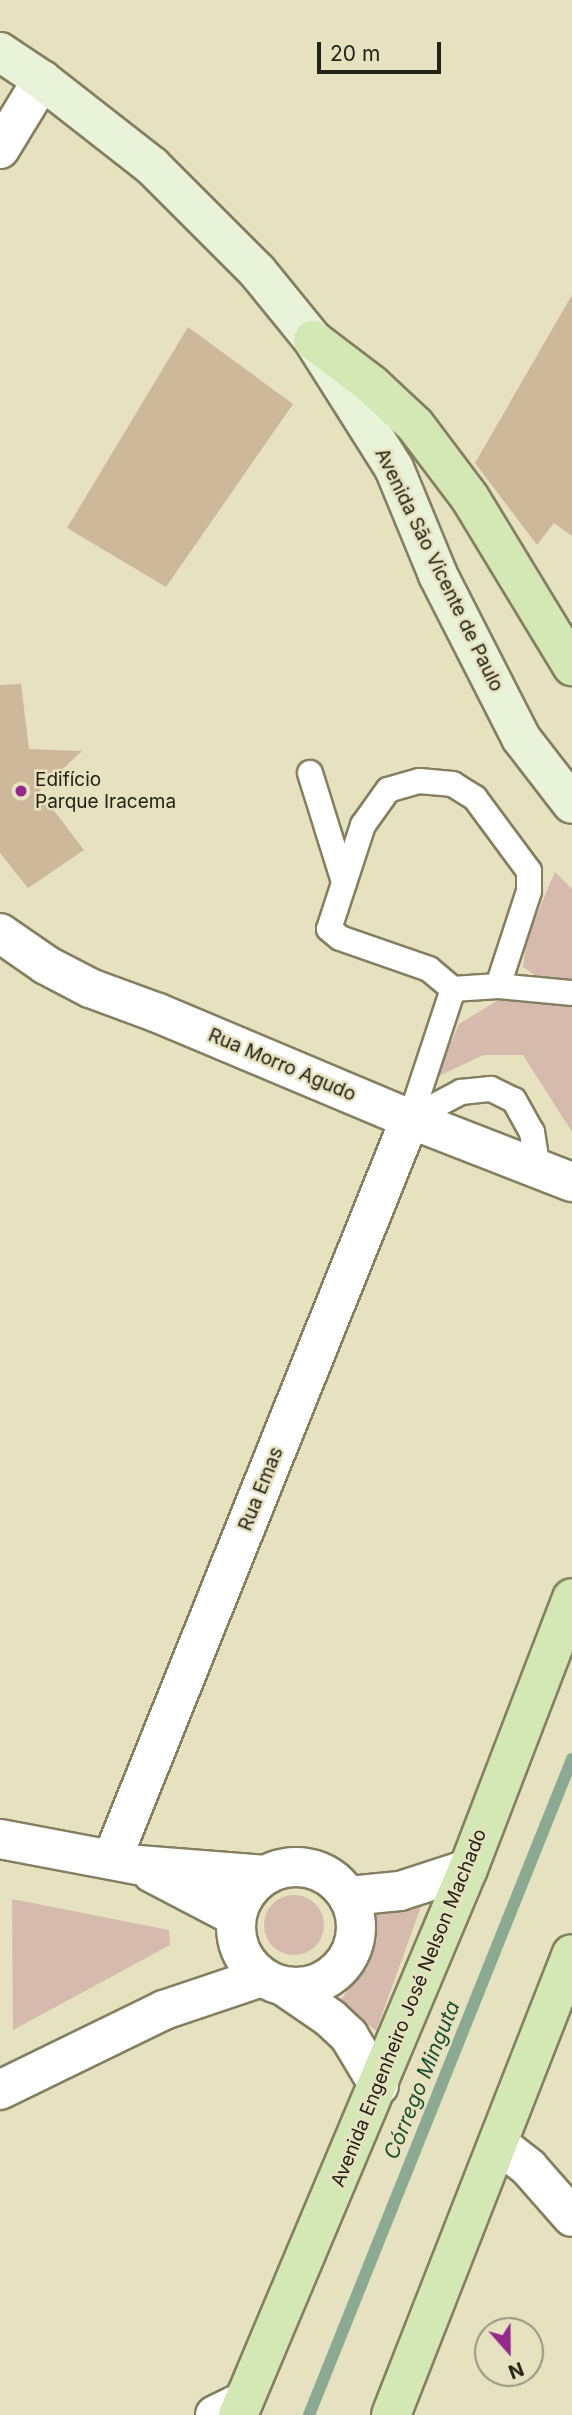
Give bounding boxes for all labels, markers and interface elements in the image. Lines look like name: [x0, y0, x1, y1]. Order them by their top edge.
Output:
scale bar: [320, 28, 444, 72]
text: 20 m: [330, 41, 380, 66]
street label: Avenida São Vicente de Paulo: [370, 445, 508, 695]
place label: Edifício Parque Iracema: [35, 769, 176, 813]
marker: Edifício Parque Iracema: [13, 783, 29, 799]
street label: Rua Morro Agudo: [205, 1024, 359, 1106]
street label: Rua Emas: [234, 1444, 288, 1534]
street label: Avenida Engenheiro José Nelson Machado: [326, 1826, 492, 2190]
water label: Córrego Minguta: [379, 1997, 465, 2163]
north arrow: [474, 2317, 544, 2387]
text: N: [505, 2357, 527, 2384]

